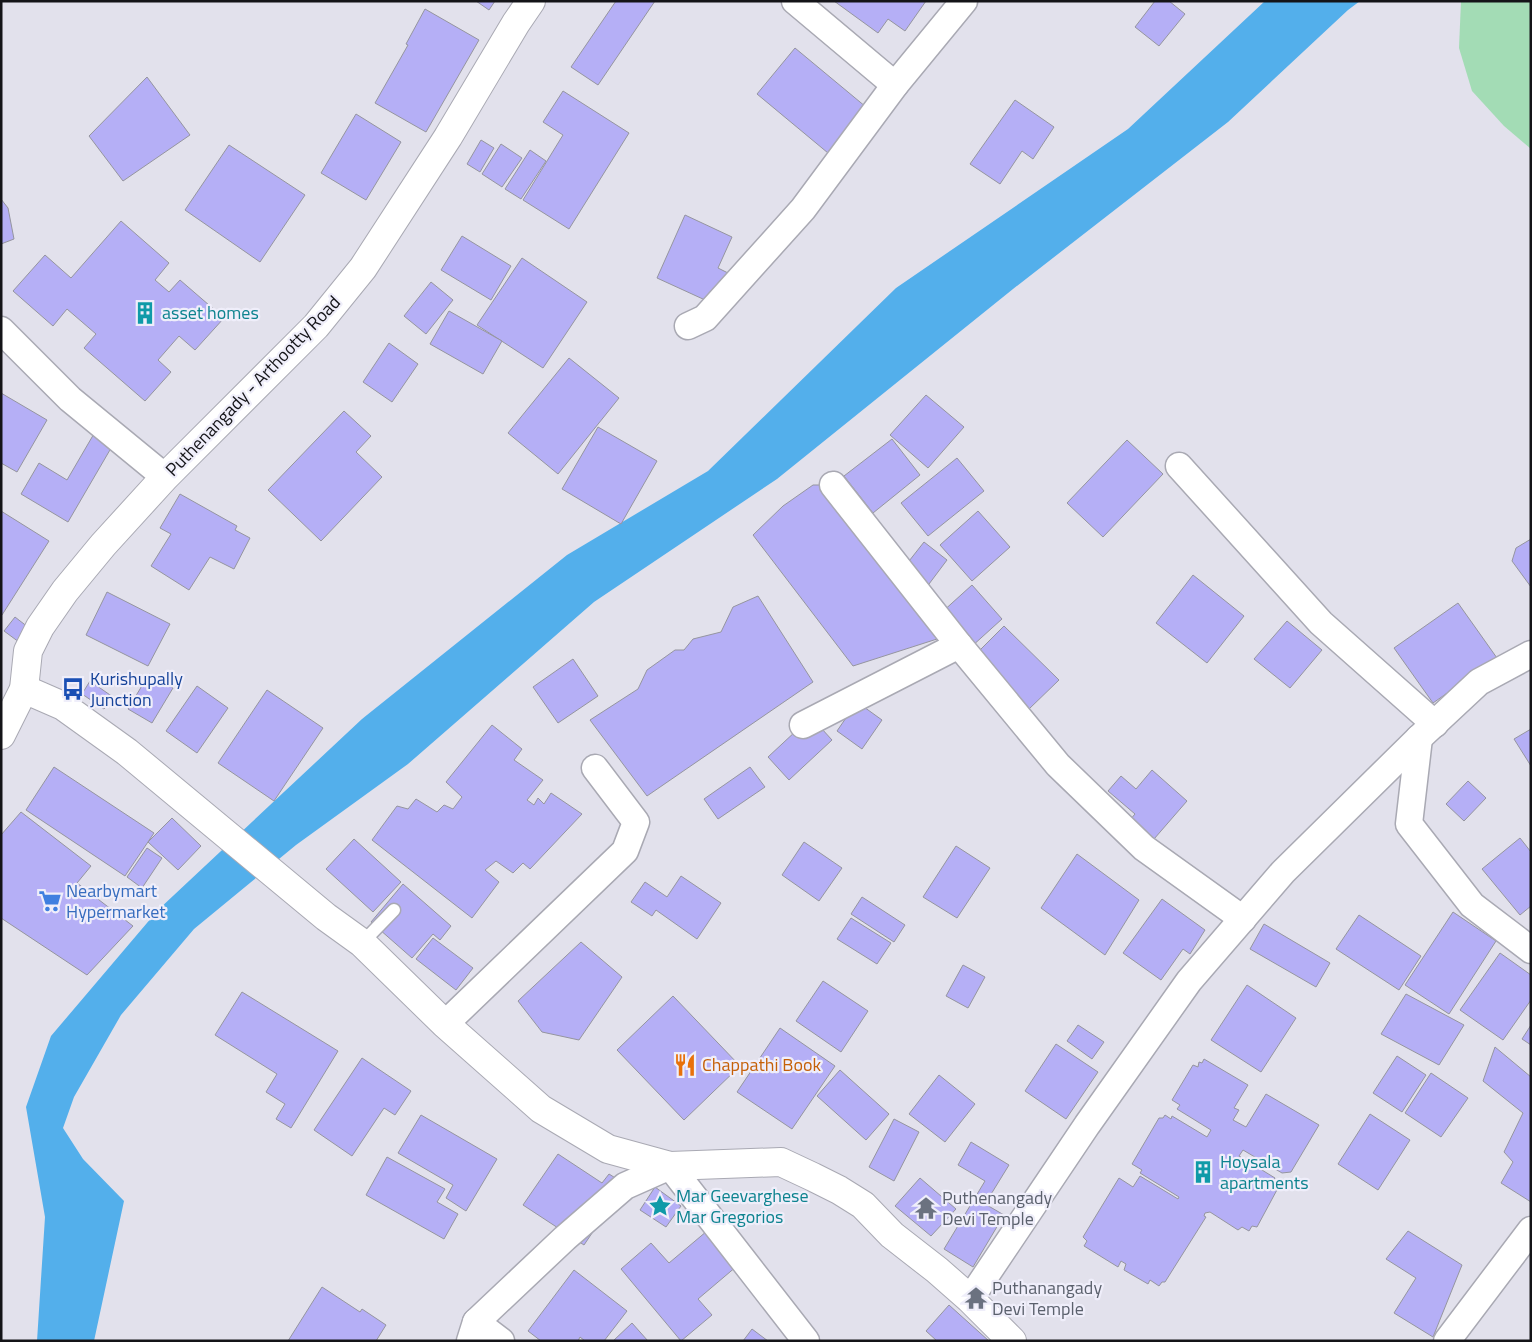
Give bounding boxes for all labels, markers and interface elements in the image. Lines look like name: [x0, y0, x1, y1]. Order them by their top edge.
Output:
street label: Puthenangady - Arthootty Road: [159, 289, 346, 482]
place label: asset homes: [162, 299, 259, 326]
building icon: asset homes: [132, 300, 158, 326]
place label: Kurishupally Junction: [90, 665, 183, 713]
bus stop icon: Kurishupally Junction: [60, 676, 86, 702]
place label: Nearbymart Hypermarket: [66, 877, 166, 925]
supermarket icon: Nearbymart Hypermarket: [37, 888, 63, 914]
place label: Chappathi Book: [702, 1051, 821, 1078]
restaurant icon: Chappathi Book: [672, 1052, 698, 1078]
place label: Hoysala apartments: [1220, 1148, 1309, 1196]
building icon: Hoysala apartments: [1190, 1159, 1216, 1185]
place label: Mar Geevarghese Mar Gregorios: [676, 1182, 809, 1230]
place label: Puthenangady Devi Temple: [942, 1184, 1052, 1232]
place icon: Mar Geevarghese Mar Gregorios: [647, 1193, 673, 1219]
temple icon: Puthenangady Devi Temple: [913, 1195, 939, 1221]
place label: Puthanangady Devi Temple: [992, 1274, 1102, 1322]
temple icon: Puthanangady Devi Temple: [963, 1285, 989, 1311]

